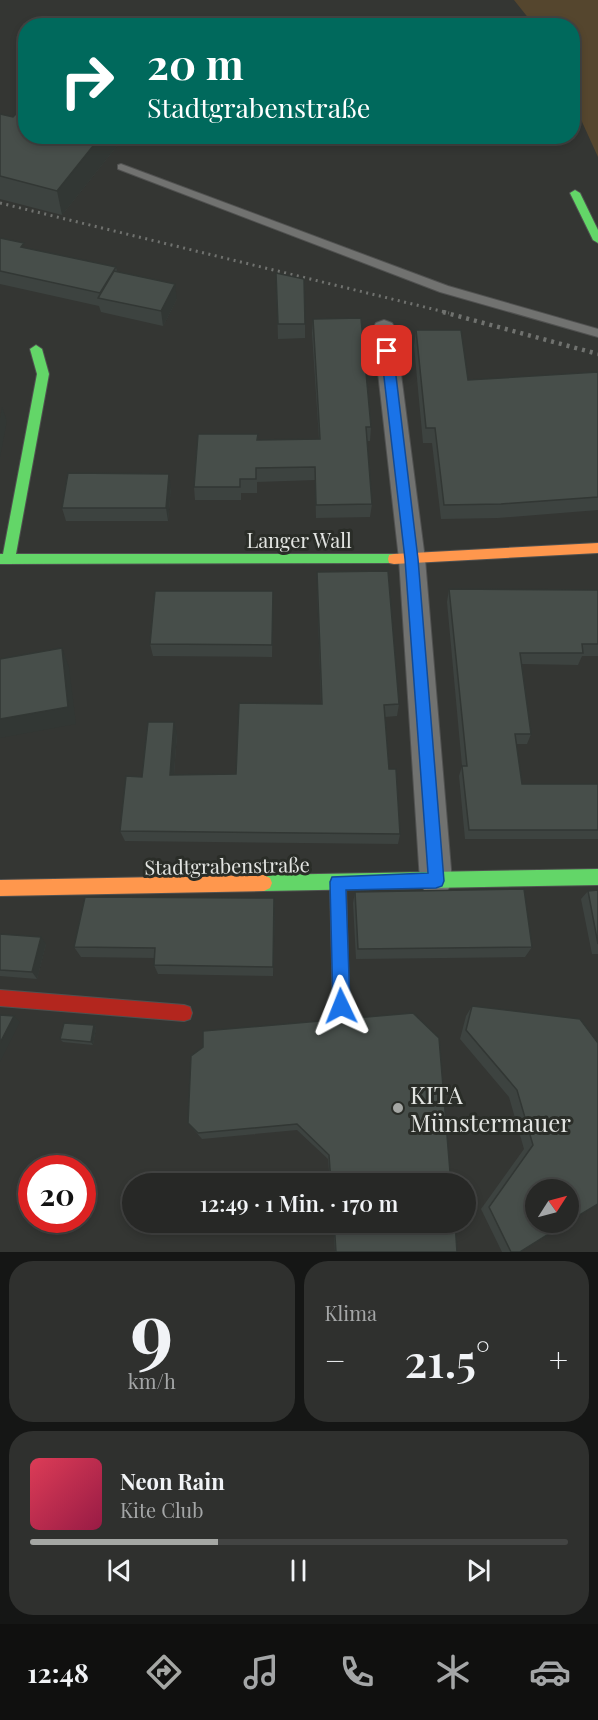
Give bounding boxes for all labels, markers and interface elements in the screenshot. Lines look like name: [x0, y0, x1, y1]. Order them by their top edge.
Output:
text: 20 m: [147, 35, 244, 91]
icon: right: [48, 42, 126, 120]
text: Stadtgrabenstraße: [147, 89, 371, 125]
pin: [361, 325, 412, 376]
icon: arrive: [370, 334, 403, 367]
street label: Langer Wall: [246, 526, 352, 553]
street label: Stadtgrabenstraße: [144, 850, 310, 880]
position arrow: [309, 974, 373, 1038]
place label: KITA Münstermauer: [410, 1078, 571, 1138]
marker: KITA Münstermauer: [391, 1101, 405, 1115]
speed limit sign: 20: [18, 1155, 96, 1233]
north arrow: [525, 1179, 579, 1233]
map controls: [525, 1179, 579, 1233]
text: 12:49 · 1 Min. · 170 m: [200, 1188, 398, 1218]
text: 9: [130, 1276, 173, 1380]
text: Klima: [325, 1299, 377, 1326]
text: 21.5°: [404, 1329, 490, 1389]
text: −: [325, 1337, 346, 1381]
text: +: [549, 1337, 568, 1381]
text: km/h: [128, 1367, 176, 1394]
text: Neon Rain: [120, 1466, 225, 1496]
text: Kite Club: [120, 1496, 204, 1523]
icon: previous: [103, 1554, 136, 1587]
icon: pause: [282, 1554, 315, 1587]
icon: next: [462, 1554, 495, 1587]
icon: directions: [143, 1651, 185, 1693]
icon: music: [240, 1651, 282, 1693]
icon: phone: [336, 1651, 378, 1693]
icon: climate: [432, 1651, 474, 1693]
icon: car: [529, 1651, 571, 1693]
text: 12:48: [27, 1654, 89, 1690]

